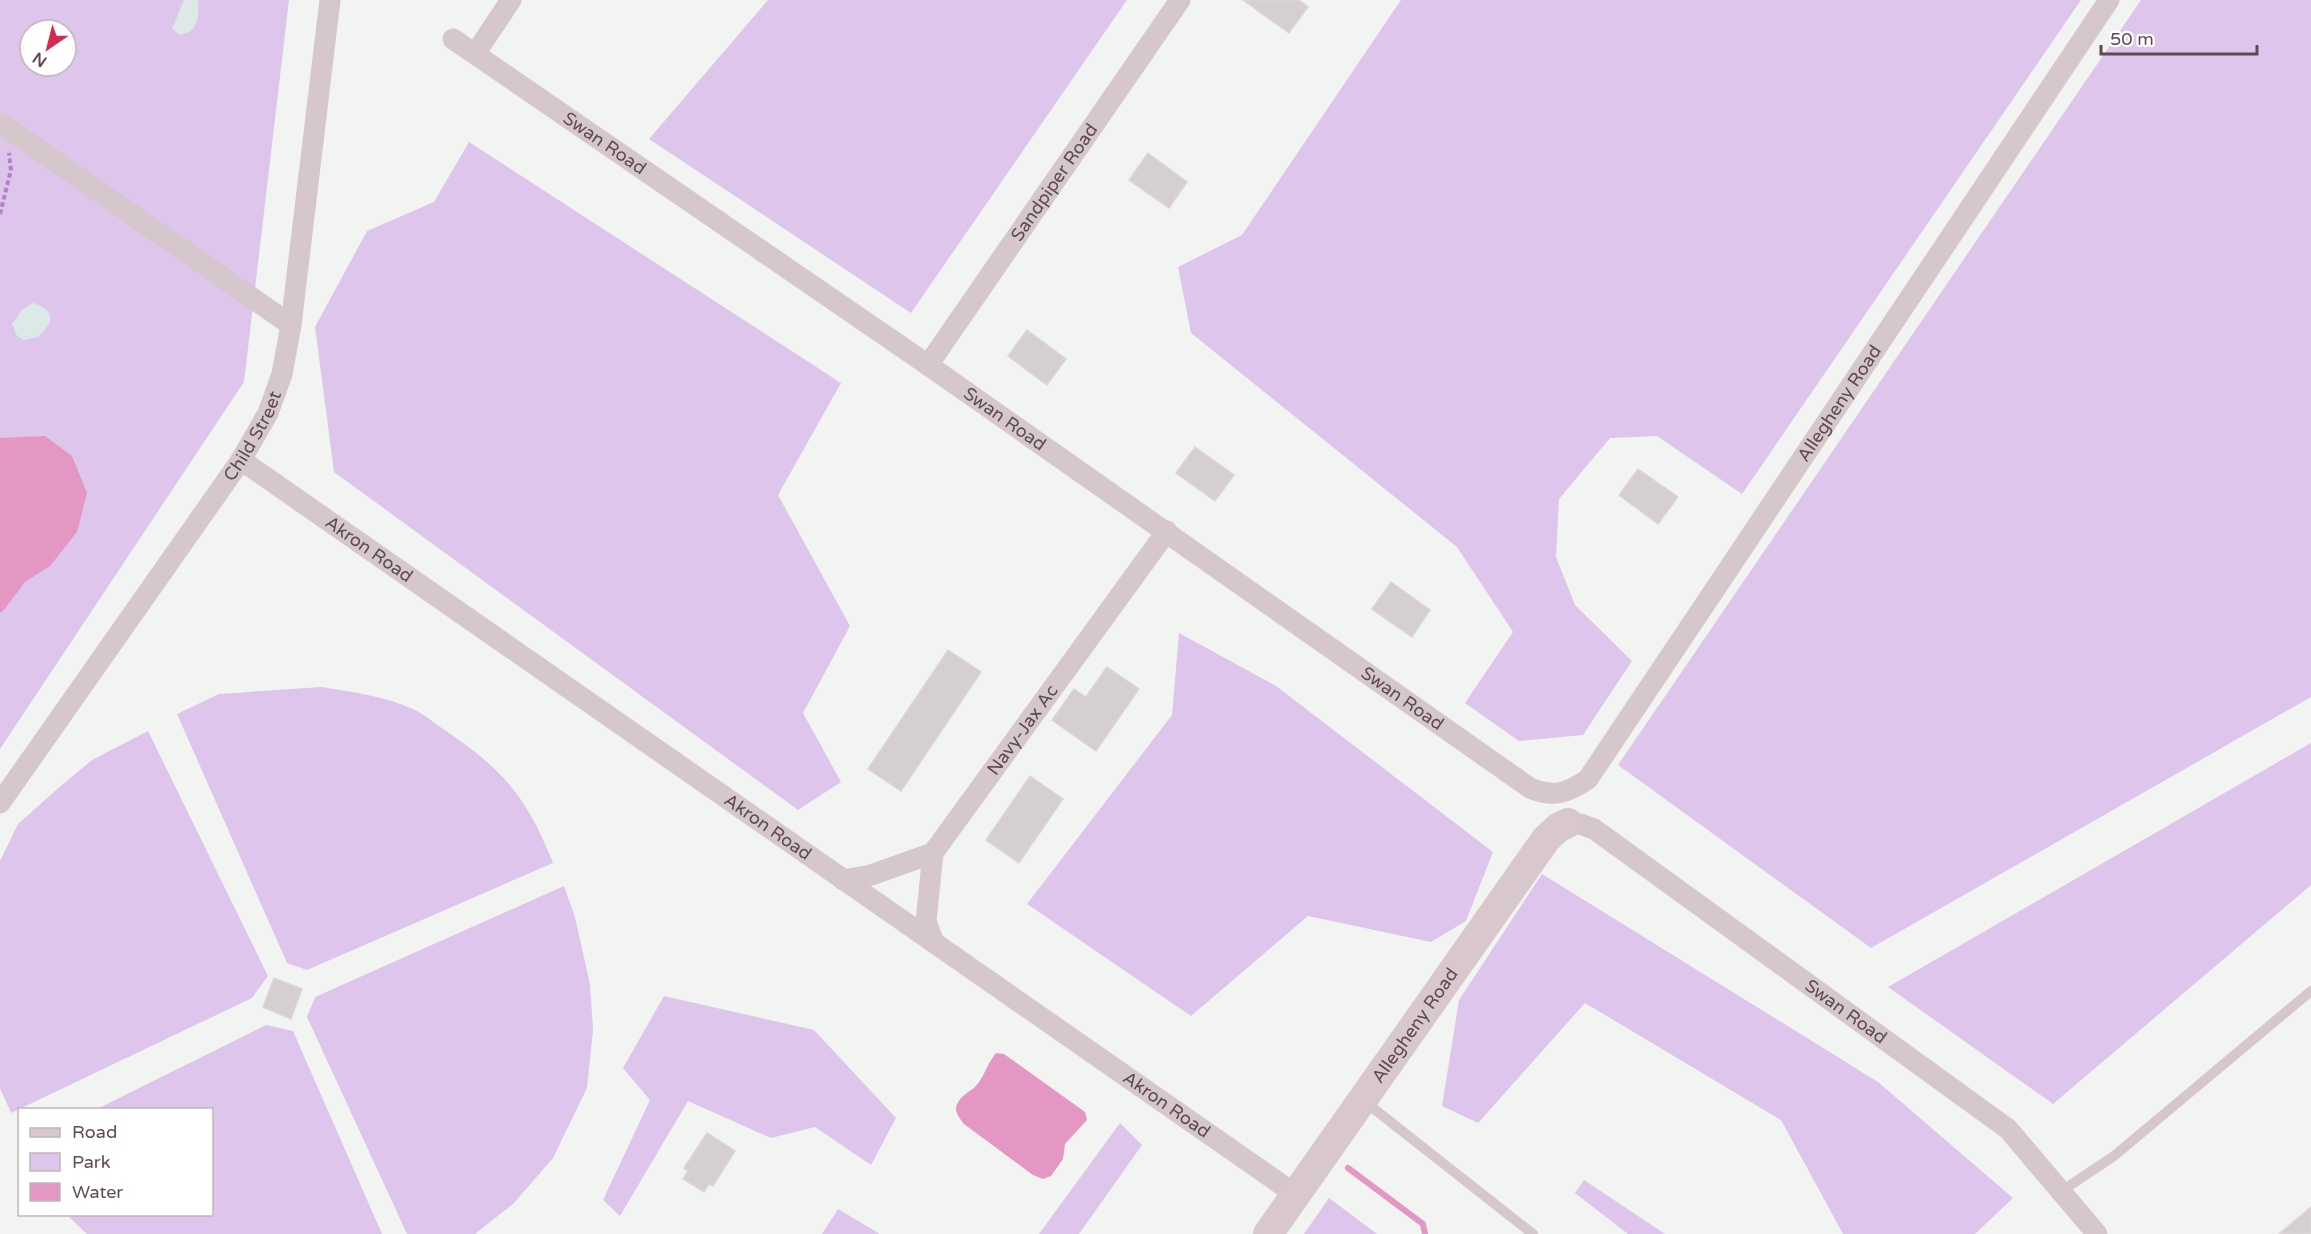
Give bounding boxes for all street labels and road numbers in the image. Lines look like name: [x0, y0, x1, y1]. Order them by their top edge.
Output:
street label: Swan Road: [559, 107, 650, 179]
street label: Sandpiper Road: [1006, 119, 1102, 245]
street label: Allegheny Road: [1792, 341, 1886, 466]
street label: Swan Road: [959, 382, 1050, 455]
street label: Child Street: [219, 388, 286, 485]
street label: Akron Road: [321, 511, 417, 587]
street label: Swan Road: [1357, 662, 1448, 735]
street label: Navy-Jax Ac: [982, 680, 1063, 779]
street label: Akron Road: [720, 789, 816, 865]
street label: Allegheny Road: [1367, 964, 1463, 1087]
street label: Swan Road: [1801, 975, 1891, 1049]
street label: Akron Road: [1119, 1067, 1215, 1143]

